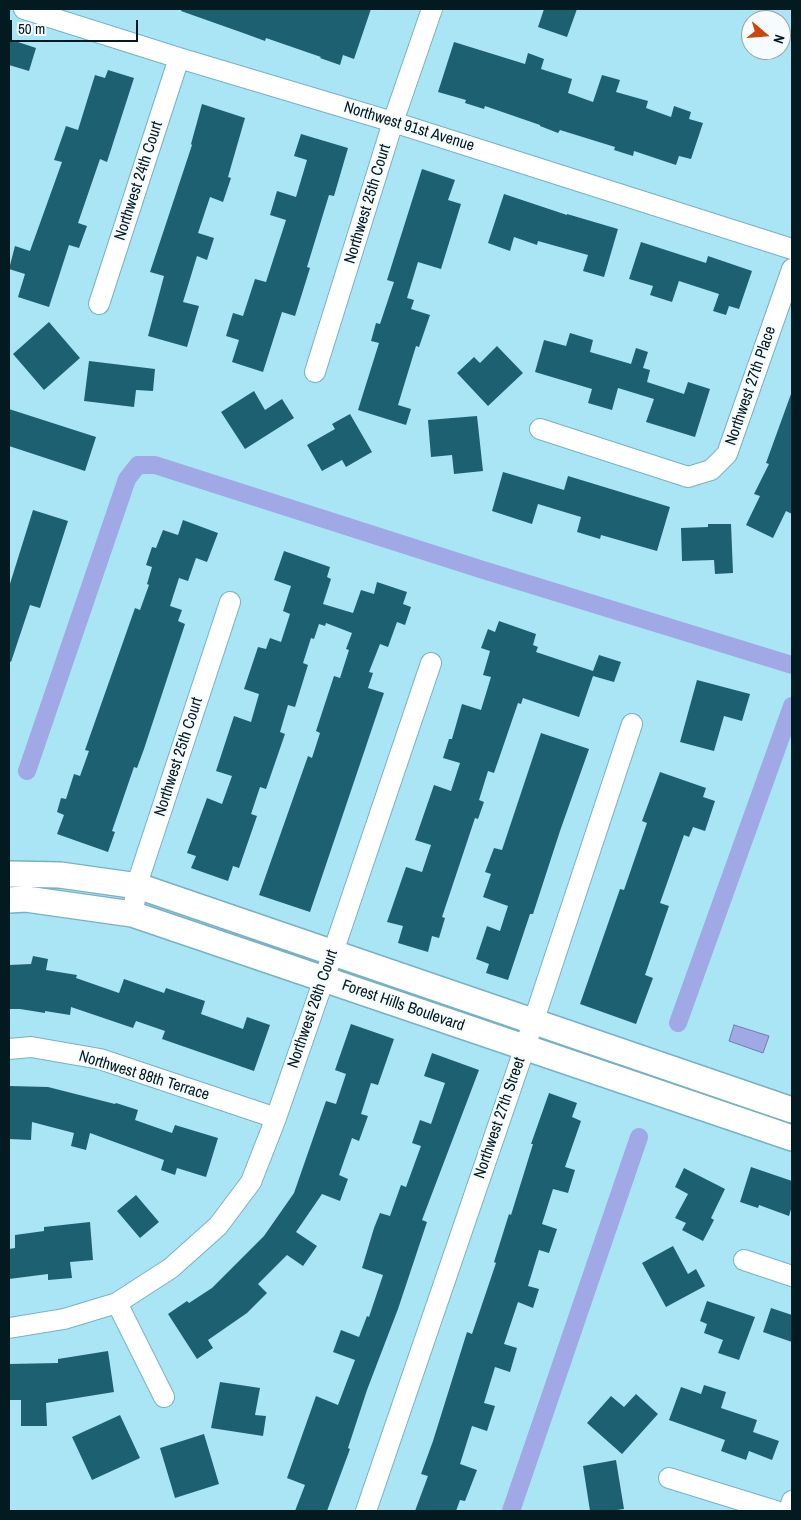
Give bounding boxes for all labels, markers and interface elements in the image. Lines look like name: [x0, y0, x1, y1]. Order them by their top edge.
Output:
scale bar: [12, 10, 140, 42]
north arrow: [741, 10, 791, 60]
text: 50 m: [18, 18, 45, 39]
text: N: [769, 33, 789, 46]
street label: Northwest 91st Avenue: [341, 98, 477, 156]
street label: Northwest 24th Court: [111, 119, 167, 243]
street label: Northwest 25th Court: [341, 142, 395, 266]
street label: Northwest 27th Place: [722, 324, 780, 448]
street label: Northwest 25th Court: [151, 695, 207, 819]
street label: Northwest 26th Court: [284, 947, 342, 1071]
street label: Forest Hills Boulevard: [339, 976, 467, 1036]
street label: Northwest 88th Terrace: [76, 1047, 212, 1105]
street label: Northwest 27th Street: [470, 1055, 530, 1181]

